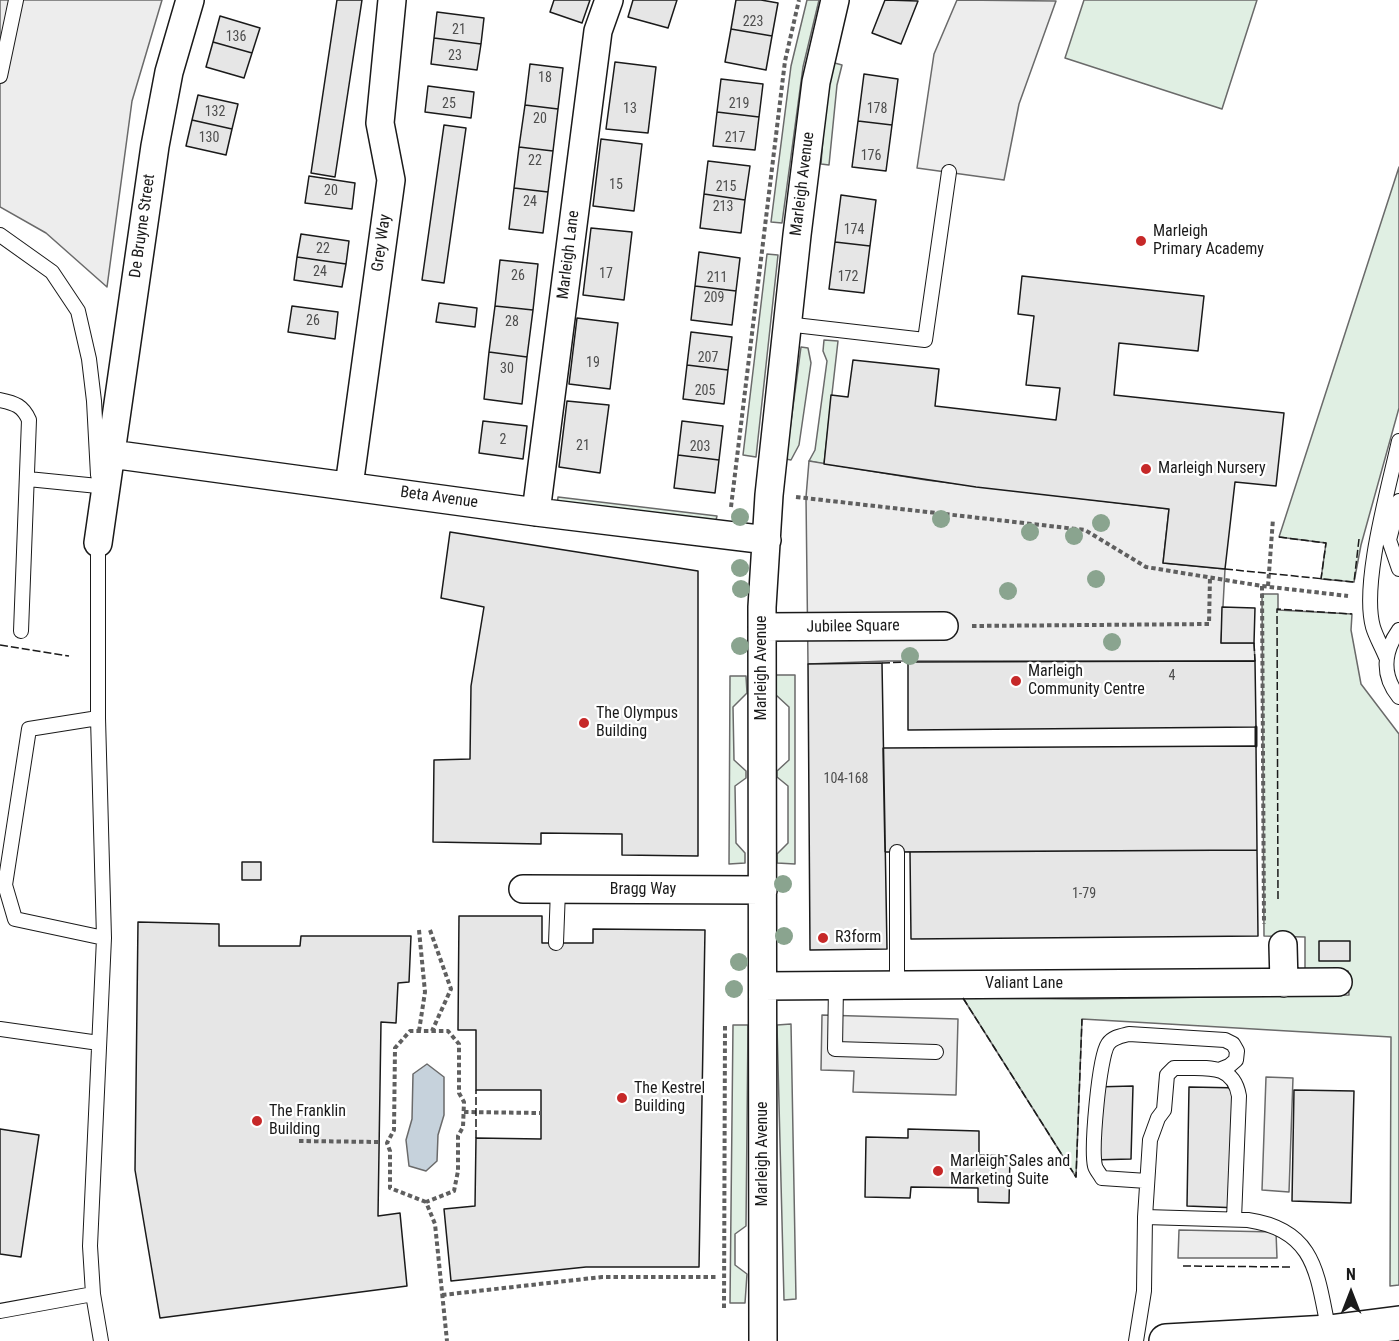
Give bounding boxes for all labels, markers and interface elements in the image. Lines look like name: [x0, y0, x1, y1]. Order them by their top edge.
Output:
house number: 223: [743, 14, 763, 30]
house number: 21: [452, 22, 466, 38]
house number: 136: [226, 29, 246, 45]
house number: 23: [448, 48, 462, 64]
house number: 18: [538, 70, 552, 86]
house number: 25: [442, 96, 456, 112]
house number: 219: [729, 96, 749, 112]
house number: 13: [623, 101, 637, 117]
house number: 178: [867, 101, 887, 117]
house number: 132: [205, 104, 225, 120]
house number: 20: [533, 111, 547, 127]
house number: 130: [199, 130, 219, 146]
house number: 217: [725, 130, 745, 146]
street label: Marleigh Avenue: [787, 131, 819, 237]
house number: 176: [861, 148, 881, 164]
house number: 22: [528, 153, 542, 169]
street label: De Bruyne Street: [126, 173, 160, 279]
house number: 15: [609, 177, 623, 193]
house number: 215: [716, 179, 736, 195]
house number: 20: [324, 183, 338, 199]
house number: 24: [523, 194, 537, 210]
house number: 213: [713, 199, 733, 215]
street label: Marleigh Lane: [554, 210, 584, 300]
street label: Grey Way: [368, 213, 396, 273]
house number: 174: [844, 222, 864, 238]
place label: Marleigh Primary Academy: [1153, 222, 1264, 260]
marker: Marleigh Primary Academy: [1134, 234, 1148, 248]
house number: 22: [316, 241, 330, 257]
house number: 24: [313, 264, 327, 280]
house number: 17: [599, 266, 613, 282]
house number: 26: [511, 268, 525, 284]
house number: 172: [838, 269, 858, 285]
house number: 211: [707, 270, 727, 286]
house number: 209: [704, 290, 724, 306]
house number: 26: [306, 313, 320, 329]
house number: 28: [505, 314, 519, 330]
house number: 207: [698, 350, 718, 366]
house number: 19: [586, 355, 600, 371]
house number: 30: [500, 361, 514, 377]
house number: 205: [695, 383, 715, 399]
house number: 2: [500, 432, 506, 448]
house number: 21: [576, 438, 590, 454]
house number: 203: [690, 439, 710, 455]
place label: Marleigh Nursery: [1158, 459, 1266, 479]
marker: Marleigh Nursery: [1139, 462, 1153, 476]
street label: Beta Avenue: [399, 483, 479, 513]
street label: Marleigh Avenue: [752, 616, 772, 720]
street label: Jubilee Square: [806, 617, 900, 637]
place label: Marleigh Community Centre: [1028, 662, 1145, 700]
house number: 4: [1169, 668, 1175, 684]
marker: Marleigh Community Centre: [1009, 674, 1023, 688]
place label: The Olympus Building: [596, 704, 678, 742]
marker: The Olympus Building: [577, 716, 591, 730]
house number: 104-168: [824, 771, 868, 787]
street label: Bragg Way: [610, 880, 676, 900]
house number: 1-79: [1072, 886, 1096, 902]
place label: R3form: [835, 928, 881, 948]
marker: R3form: [816, 931, 830, 945]
street label: Valiant Lane: [985, 974, 1063, 994]
place label: The Kestrel Building: [634, 1079, 705, 1117]
marker: The Kestrel Building: [615, 1091, 629, 1105]
place label: The Franklin Building: [269, 1102, 346, 1140]
street label: Marleigh Avenue: [753, 1102, 773, 1206]
marker: The Franklin Building: [250, 1114, 264, 1128]
place label: Marleigh Sales and Marketing Suite: [950, 1152, 1070, 1190]
marker: Marleigh Sales and Marketing Suite: [931, 1164, 945, 1178]
north arrow: [1321, 1263, 1381, 1323]
text: N: [1346, 1265, 1356, 1284]

